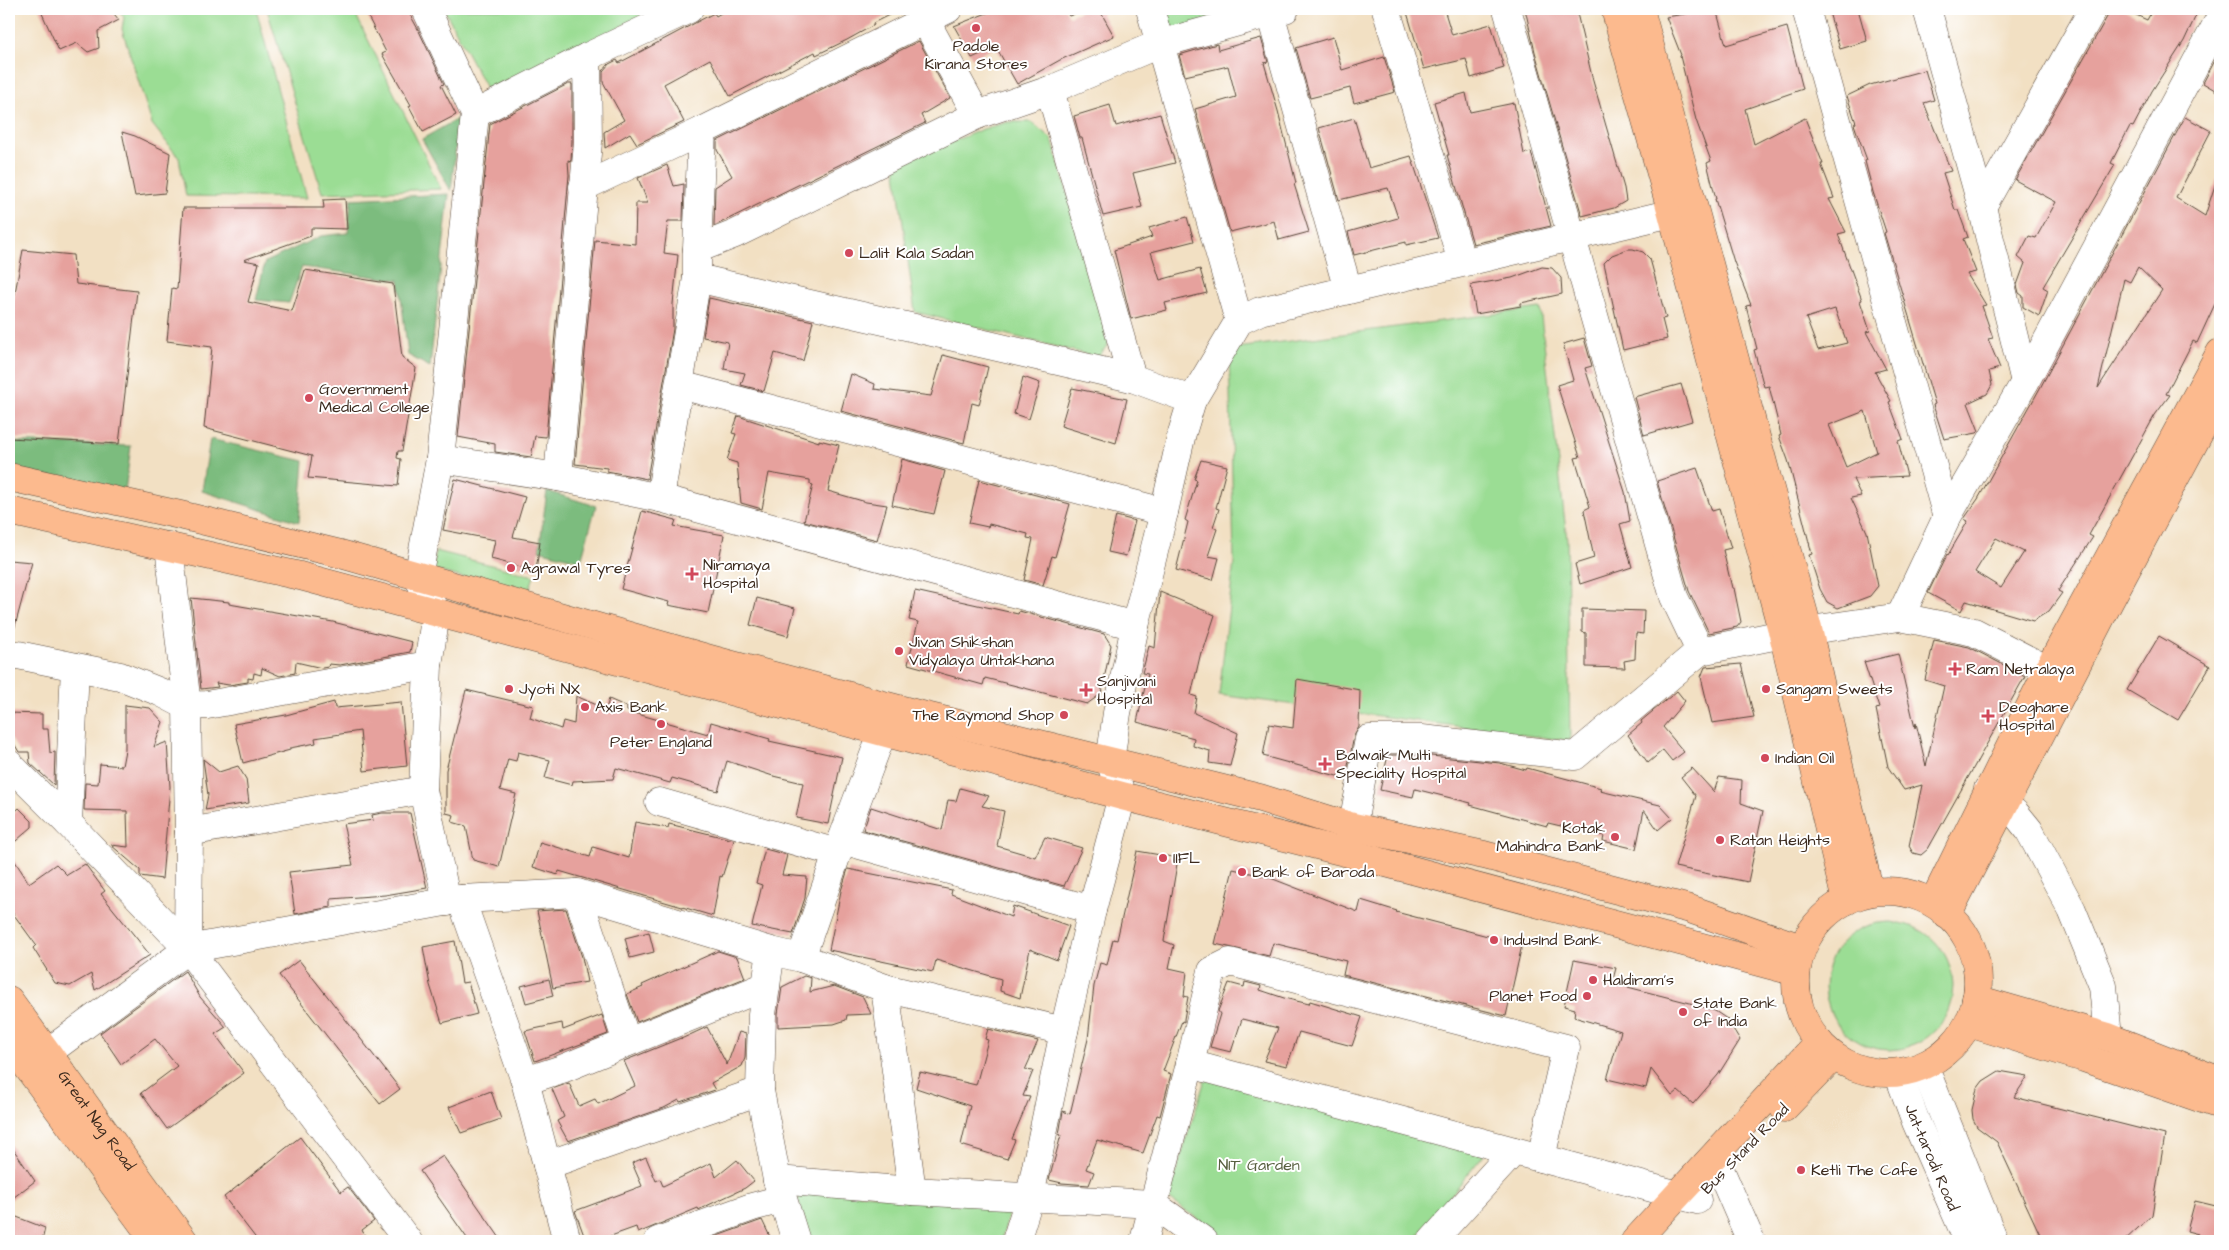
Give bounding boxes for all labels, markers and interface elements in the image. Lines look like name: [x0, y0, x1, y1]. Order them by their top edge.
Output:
marker: Padole Kirana Stores: [970, 22, 982, 34]
place label: Padole Kirana Stores: [925, 35, 1027, 75]
place label: Lalit Kala Sadan: [859, 242, 974, 264]
marker: Lalit Kala Sadan: [843, 247, 855, 259]
place label: Government Medical College: [319, 378, 430, 419]
marker: Government Medical College: [303, 392, 315, 404]
place label: Niramaya Hospital: [703, 554, 770, 594]
place label: Agrawal Tyres: [521, 557, 631, 580]
marker: Agrawal Tyres: [505, 562, 517, 574]
marker: Niramaya Hospital: [685, 567, 699, 581]
place label: Jivan Shikshan Vidyalaya Untakhana: [909, 631, 1054, 672]
marker: Jivan Shikshan Vidyalaya Untakhana: [893, 645, 905, 657]
place label: Ram Netralaya: [1966, 658, 2074, 681]
marker: Ram Netralaya: [1948, 662, 1962, 676]
place label: Sanjivani Hospital: [1097, 670, 1156, 710]
place label: Jyoti NX: [519, 678, 581, 701]
place label: Sangam Sweets: [1776, 678, 1893, 701]
marker: Jyoti NX: [503, 683, 515, 695]
marker: Sanjivani Hospital: [1079, 683, 1093, 697]
marker: Sangam Sweets: [1760, 683, 1772, 695]
place label: Axis Bank: [595, 696, 667, 718]
place label: Deoghare Hospital: [1999, 696, 2069, 736]
marker: Axis Bank: [579, 701, 591, 713]
place label: The Raymond Shop: [913, 704, 1054, 727]
marker: The Raymond Shop: [1058, 709, 1070, 721]
marker: Deoghare Hospital: [1981, 709, 1995, 723]
marker: Peter England: [655, 718, 667, 730]
place label: Peter England: [610, 731, 712, 754]
place label: Balwaik Multi Speciality Hospital: [1336, 744, 1466, 785]
place label: Indian Oil: [1775, 747, 1834, 769]
marker: Indian Oil: [1759, 752, 1771, 764]
marker: Balwaik Multi Speciality Hospital: [1318, 757, 1332, 771]
place label: Kotak Mahindra Bank: [1496, 817, 1605, 857]
place label: Ratan Heights: [1730, 829, 1830, 852]
marker: Kotak Mahindra Bank: [1609, 831, 1621, 843]
marker: Ratan Heights: [1714, 834, 1726, 846]
place label: IIFL: [1173, 847, 1200, 869]
marker: IIFL: [1157, 852, 1169, 864]
place label: Bank of Baroda: [1252, 861, 1374, 883]
marker: Bank of Baroda: [1236, 866, 1248, 878]
place label: IndusInd Bank: [1504, 929, 1601, 951]
marker: IndusInd Bank: [1488, 934, 1500, 946]
place label: Haldiram's: [1603, 969, 1674, 991]
marker: Haldiram's: [1587, 974, 1599, 986]
place label: Planet Food: [1489, 985, 1577, 1007]
marker: Planet Food: [1581, 990, 1593, 1002]
place label: State Bank of India: [1693, 992, 1777, 1032]
marker: State Bank of India: [1677, 1006, 1689, 1018]
street label: Great Nag Road: [53, 1066, 140, 1175]
street label: Bus Stand Road: [1696, 1099, 1794, 1199]
street label: Jat-tarodi Road: [1899, 1101, 1964, 1214]
park label: NIT Garden: [1218, 1154, 1300, 1176]
place label: Ketli The Cafe: [1811, 1159, 1918, 1181]
marker: Ketli The Cafe: [1795, 1164, 1807, 1176]

